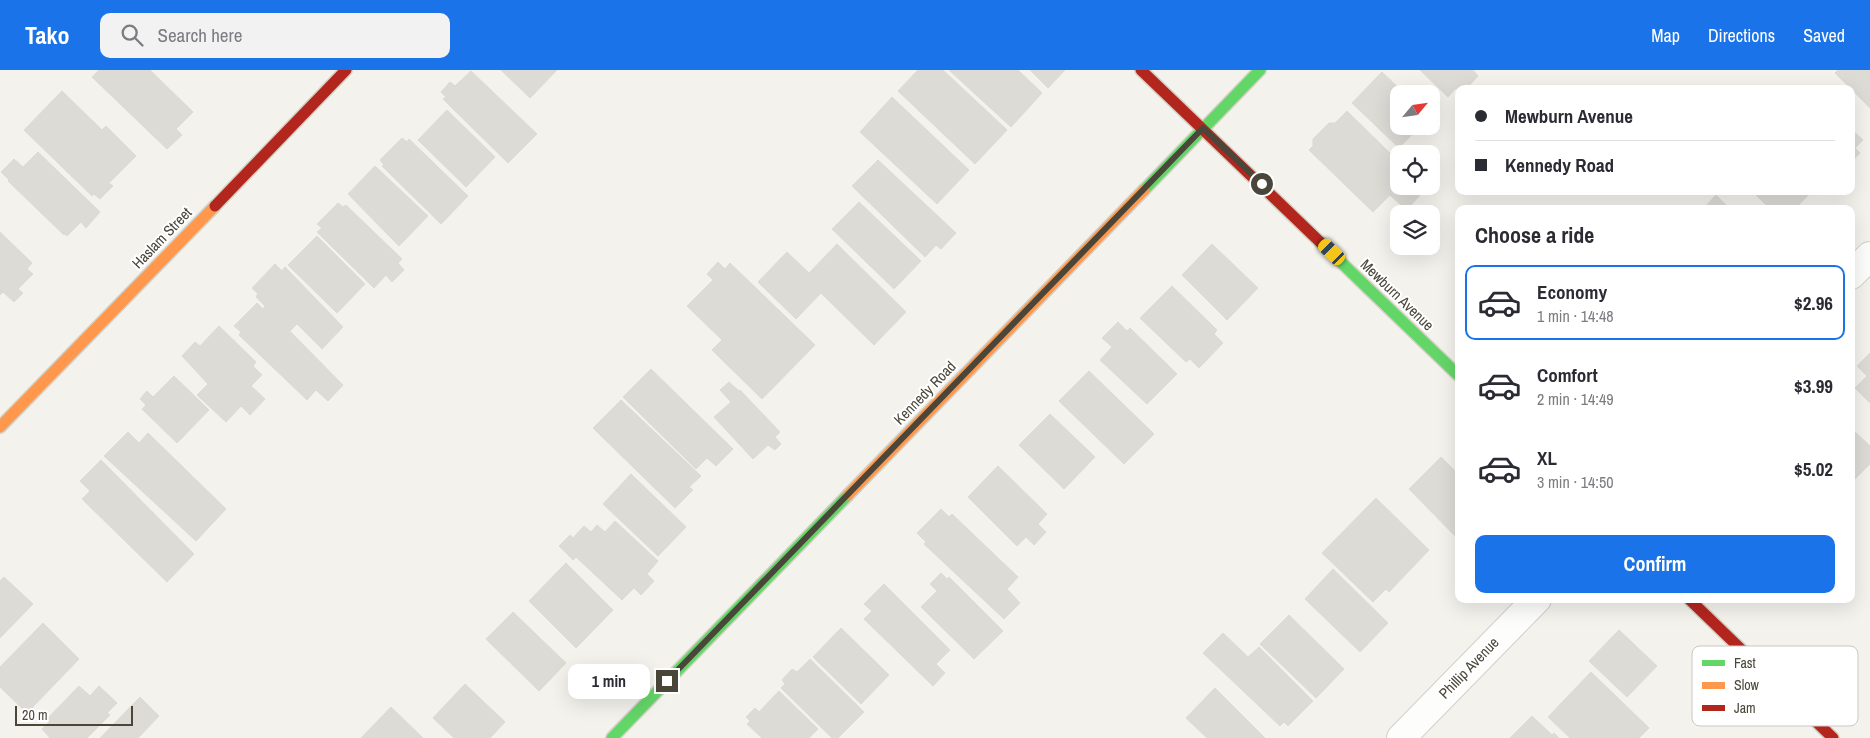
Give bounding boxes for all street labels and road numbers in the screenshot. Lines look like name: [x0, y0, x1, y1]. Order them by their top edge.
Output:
street label: Haslam Street: [127, 202, 197, 273]
street label: Mewburn Avenue: [1356, 254, 1439, 335]
street label: Kennedy Road: [889, 356, 960, 429]
street label: Phillip Avenue: [1434, 632, 1504, 703]

